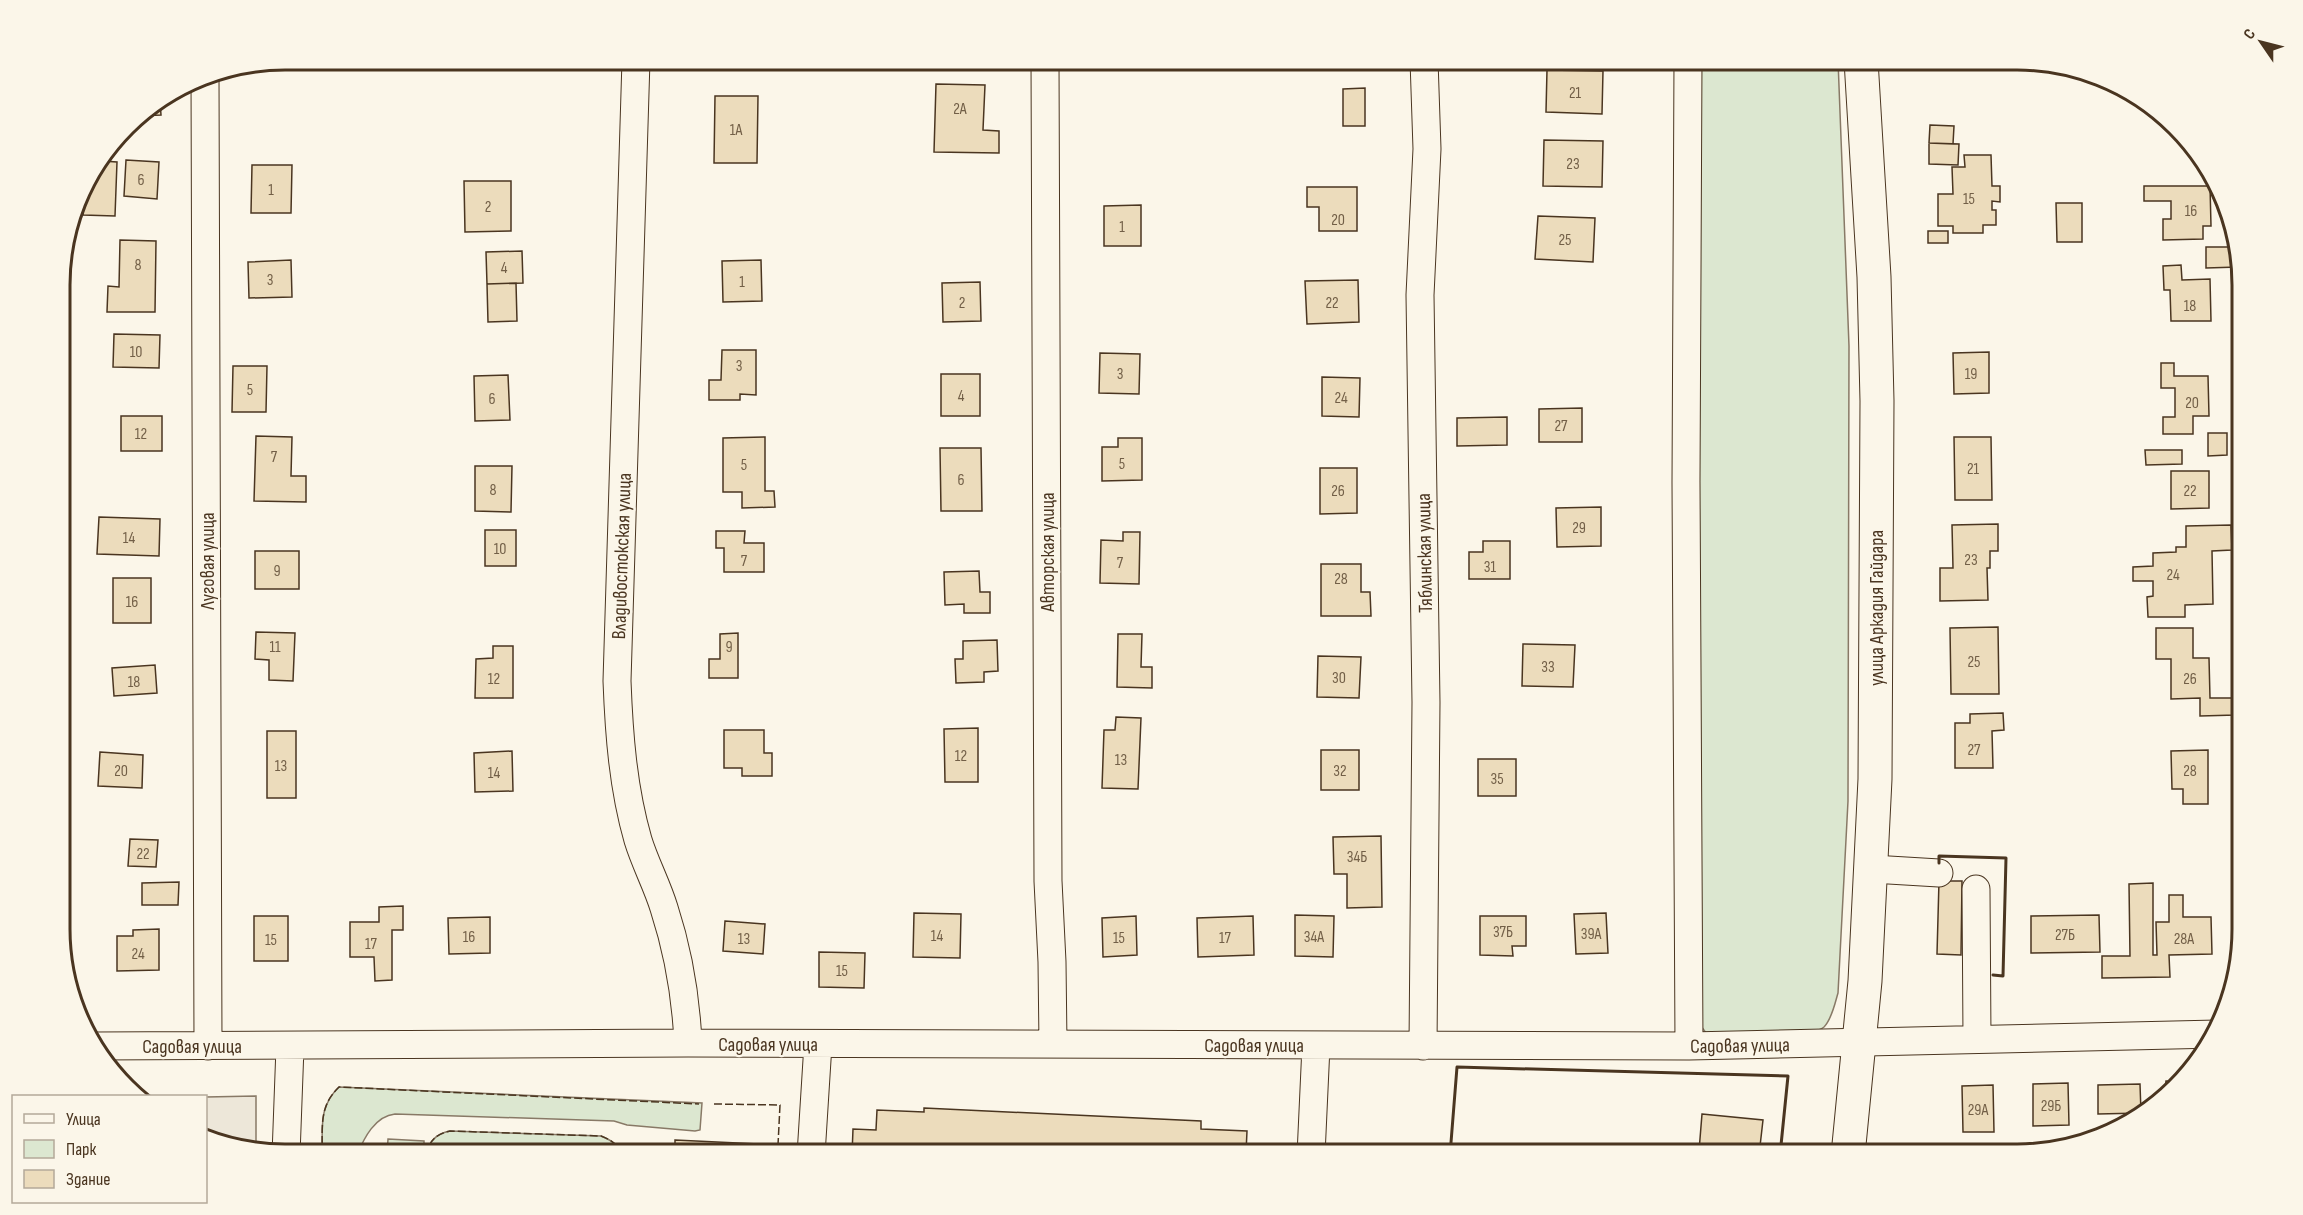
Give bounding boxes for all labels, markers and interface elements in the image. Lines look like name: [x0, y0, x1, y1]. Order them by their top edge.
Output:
north arrow: [2231, 12, 2291, 72]
text: С: [2240, 25, 2260, 43]
house number: 21: [1569, 84, 1582, 103]
house number: 2А: [953, 100, 967, 119]
house number: 1А: [730, 121, 742, 140]
house number: 23: [1566, 155, 1580, 174]
house number: 6: [137, 171, 145, 190]
house number: 1: [268, 181, 274, 200]
house number: 15: [1963, 190, 1975, 209]
house number: 2: [485, 198, 491, 217]
house number: 16: [2185, 202, 2197, 221]
house number: 20: [1331, 211, 1345, 230]
house number: 1: [1119, 218, 1125, 237]
house number: 25: [1558, 231, 1572, 250]
house number: 8: [134, 256, 142, 275]
house number: 4: [501, 259, 508, 278]
house number: 3: [267, 271, 273, 290]
house number: 1: [739, 273, 745, 292]
house number: 2: [959, 294, 965, 313]
house number: 22: [1325, 294, 1339, 313]
house number: 18: [2184, 297, 2196, 316]
house number: 10: [130, 343, 142, 362]
house number: 3: [736, 357, 742, 376]
house number: 3: [1117, 365, 1123, 384]
house number: 19: [1965, 365, 1977, 384]
house number: 5: [247, 381, 253, 400]
house number: 4: [958, 387, 965, 406]
house number: 24: [1334, 389, 1348, 408]
house number: 6: [488, 390, 496, 409]
house number: 20: [2185, 394, 2199, 413]
house number: 27: [1554, 417, 1568, 436]
house number: 12: [135, 425, 147, 444]
house number: 7: [271, 448, 278, 467]
house number: 5: [1119, 455, 1125, 474]
house number: 5: [741, 456, 747, 475]
house number: 21: [1967, 460, 1980, 479]
house number: 6: [957, 471, 965, 490]
street label: Владивостокская улица: [607, 472, 637, 640]
house number: 8: [489, 481, 497, 500]
house number: 26: [1331, 482, 1345, 501]
house number: 22: [2183, 482, 2197, 501]
street label: Авторская улица: [1036, 492, 1060, 613]
street label: Тяблинская улица: [1412, 493, 1438, 613]
street label: Луговая улица: [196, 512, 220, 611]
house number: 29: [1572, 519, 1586, 538]
house number: 14: [123, 529, 135, 548]
street label: улица Аркадия Гайдара: [1865, 530, 1889, 686]
house number: 10: [494, 540, 506, 559]
house number: 23: [1964, 551, 1978, 570]
house number: 7: [741, 552, 748, 571]
house number: 7: [1117, 554, 1124, 573]
house number: 31: [1484, 558, 1497, 577]
house number: 9: [273, 562, 281, 581]
house number: 24: [2166, 566, 2180, 585]
house number: 28: [1334, 570, 1348, 589]
house number: 16: [126, 593, 138, 612]
house number: 11: [269, 638, 281, 657]
house number: 9: [725, 638, 733, 657]
house number: 25: [1967, 653, 1981, 672]
house number: 33: [1541, 658, 1555, 677]
house number: 30: [1332, 669, 1346, 688]
house number: 12: [488, 670, 500, 689]
house number: 26: [2183, 670, 2197, 689]
house number: 18: [128, 673, 140, 692]
house number: 27: [1967, 741, 1981, 760]
house number: 12: [955, 747, 967, 766]
house number: 13: [1115, 751, 1127, 770]
house number: 13: [275, 757, 287, 776]
house number: 20: [114, 762, 128, 781]
house number: 32: [1333, 762, 1347, 781]
house number: 28: [2183, 762, 2197, 781]
house number: 14: [488, 764, 500, 783]
house number: 35: [1490, 770, 1504, 789]
house number: 22: [136, 845, 150, 864]
house number: 34Б: [1347, 848, 1367, 867]
house number: 37Б: [1493, 923, 1513, 942]
house number: 39А: [1581, 925, 1601, 944]
house number: 27Б: [2055, 926, 2075, 945]
house number: 14: [931, 927, 943, 946]
house number: 16: [463, 928, 475, 947]
house number: 34А: [1304, 928, 1324, 947]
house number: 15: [1113, 929, 1125, 948]
house number: 17: [1219, 929, 1232, 948]
house number: 13: [738, 930, 750, 949]
house number: 28А: [2174, 930, 2194, 949]
house number: 15: [265, 931, 277, 950]
house number: 17: [365, 935, 378, 954]
house number: 24: [131, 945, 145, 964]
house number: 15: [836, 962, 848, 981]
street label: Садовая улица: [718, 1033, 818, 1057]
street label: Садовая улица: [1690, 1033, 1790, 1059]
street label: Садовая улица: [1204, 1034, 1304, 1058]
street label: Садовая улица: [142, 1035, 242, 1059]
legend: [12, 1095, 207, 1203]
house number: 29Б: [2041, 1097, 2061, 1116]
house number: 29А: [1968, 1101, 1988, 1120]
text: Улица: [66, 1109, 101, 1130]
text: Парк: [66, 1139, 97, 1160]
text: Здание: [66, 1169, 111, 1190]

